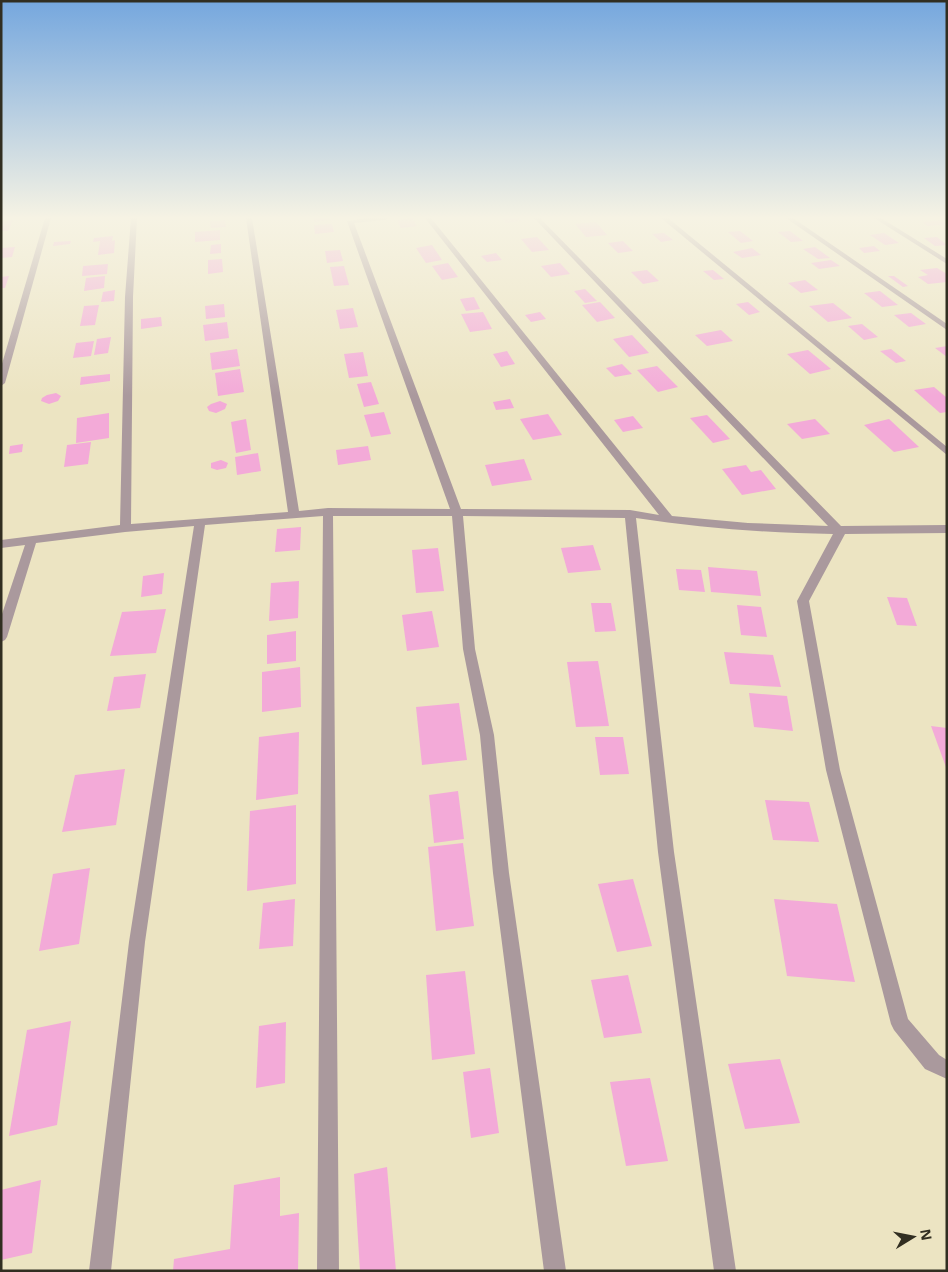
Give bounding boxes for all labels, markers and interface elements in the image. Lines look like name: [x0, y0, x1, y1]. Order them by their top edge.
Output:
north arrow: [888, 1212, 938, 1262]
text: N: [916, 1227, 937, 1242]

